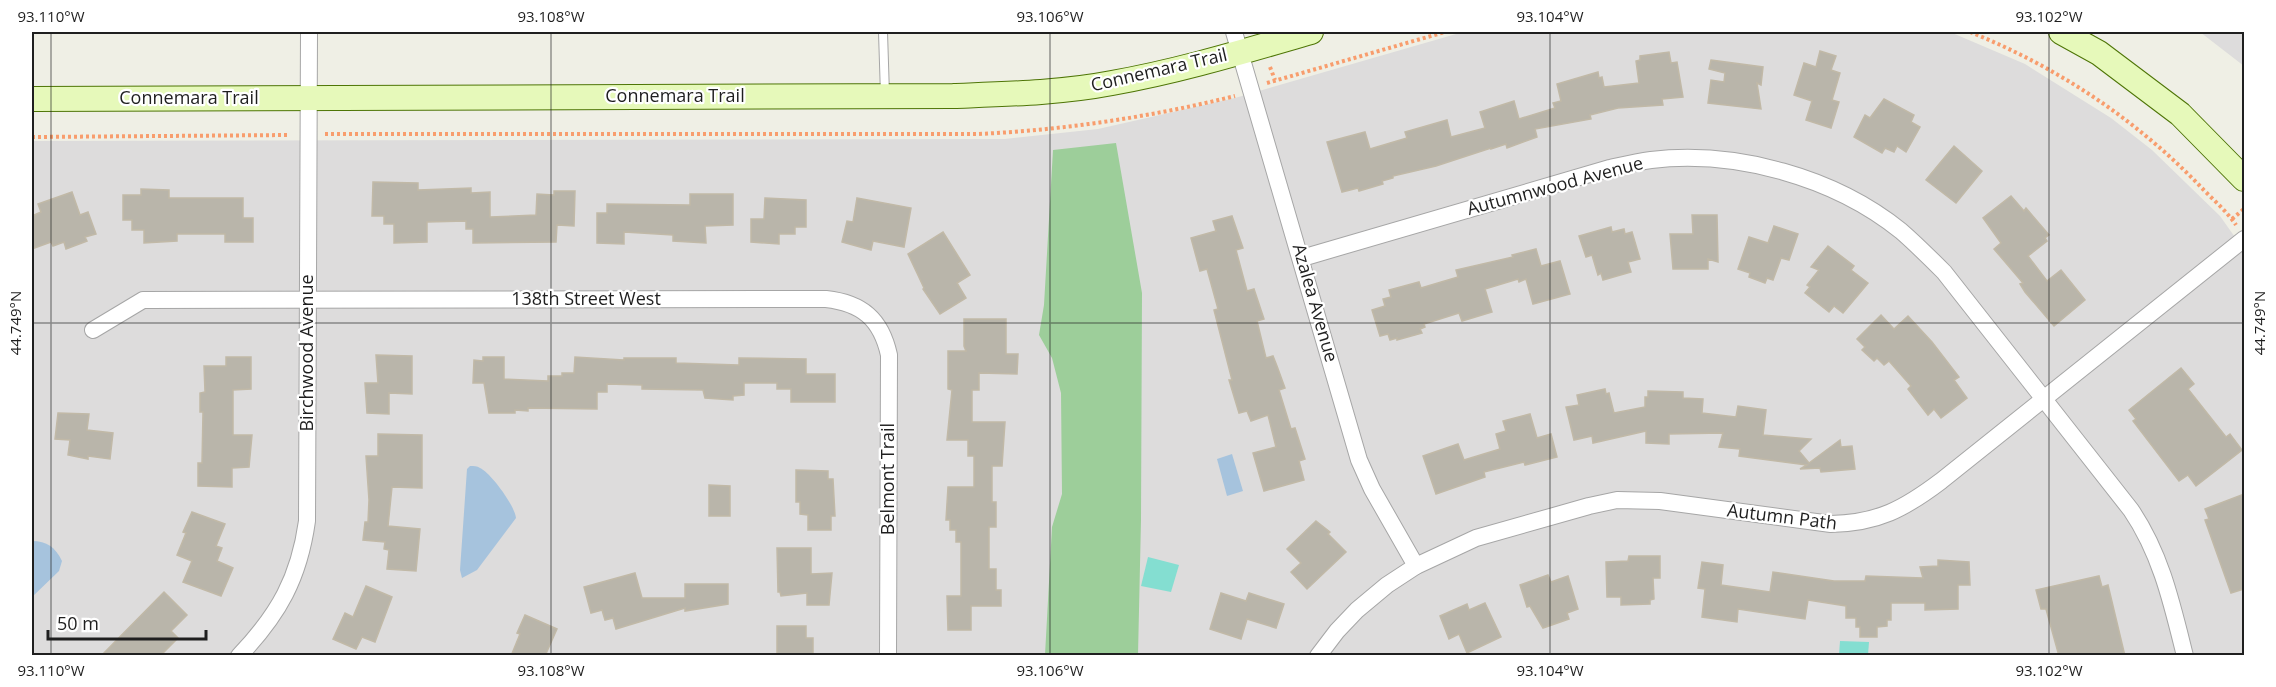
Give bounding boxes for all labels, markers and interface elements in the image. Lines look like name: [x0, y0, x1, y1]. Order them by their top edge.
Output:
text: 93.110°W: [17, 6, 85, 26]
text: 93.108°W: [517, 6, 585, 26]
text: 93.106°W: [1016, 6, 1084, 26]
text: 93.104°W: [1516, 6, 1584, 26]
text: 93.102°W: [2015, 6, 2083, 26]
street label: Connemara Trail: [1088, 42, 1229, 96]
street label: Connemara Trail: [605, 83, 745, 107]
street label: Connemara Trail: [119, 85, 259, 109]
street label: Autumnwood Avenue: [1464, 150, 1646, 220]
street label: Azalea Avenue: [1288, 241, 1344, 365]
street label: Birchwood Avenue: [294, 274, 318, 432]
street label: 138th Street West: [511, 286, 661, 310]
text: 44.749°N: [5, 291, 25, 355]
text: 44.749°N: [2249, 291, 2269, 355]
street label: Belmont Trail: [875, 423, 899, 535]
street label: Autumn Path: [1726, 497, 1838, 535]
scale bar: [48, 603, 206, 641]
text: 50 m: [57, 611, 99, 635]
text: 93.110°W: [17, 660, 85, 680]
text: 93.108°W: [517, 660, 585, 680]
text: 93.106°W: [1016, 660, 1084, 680]
text: 93.104°W: [1516, 660, 1584, 680]
text: 93.102°W: [2015, 660, 2083, 680]

